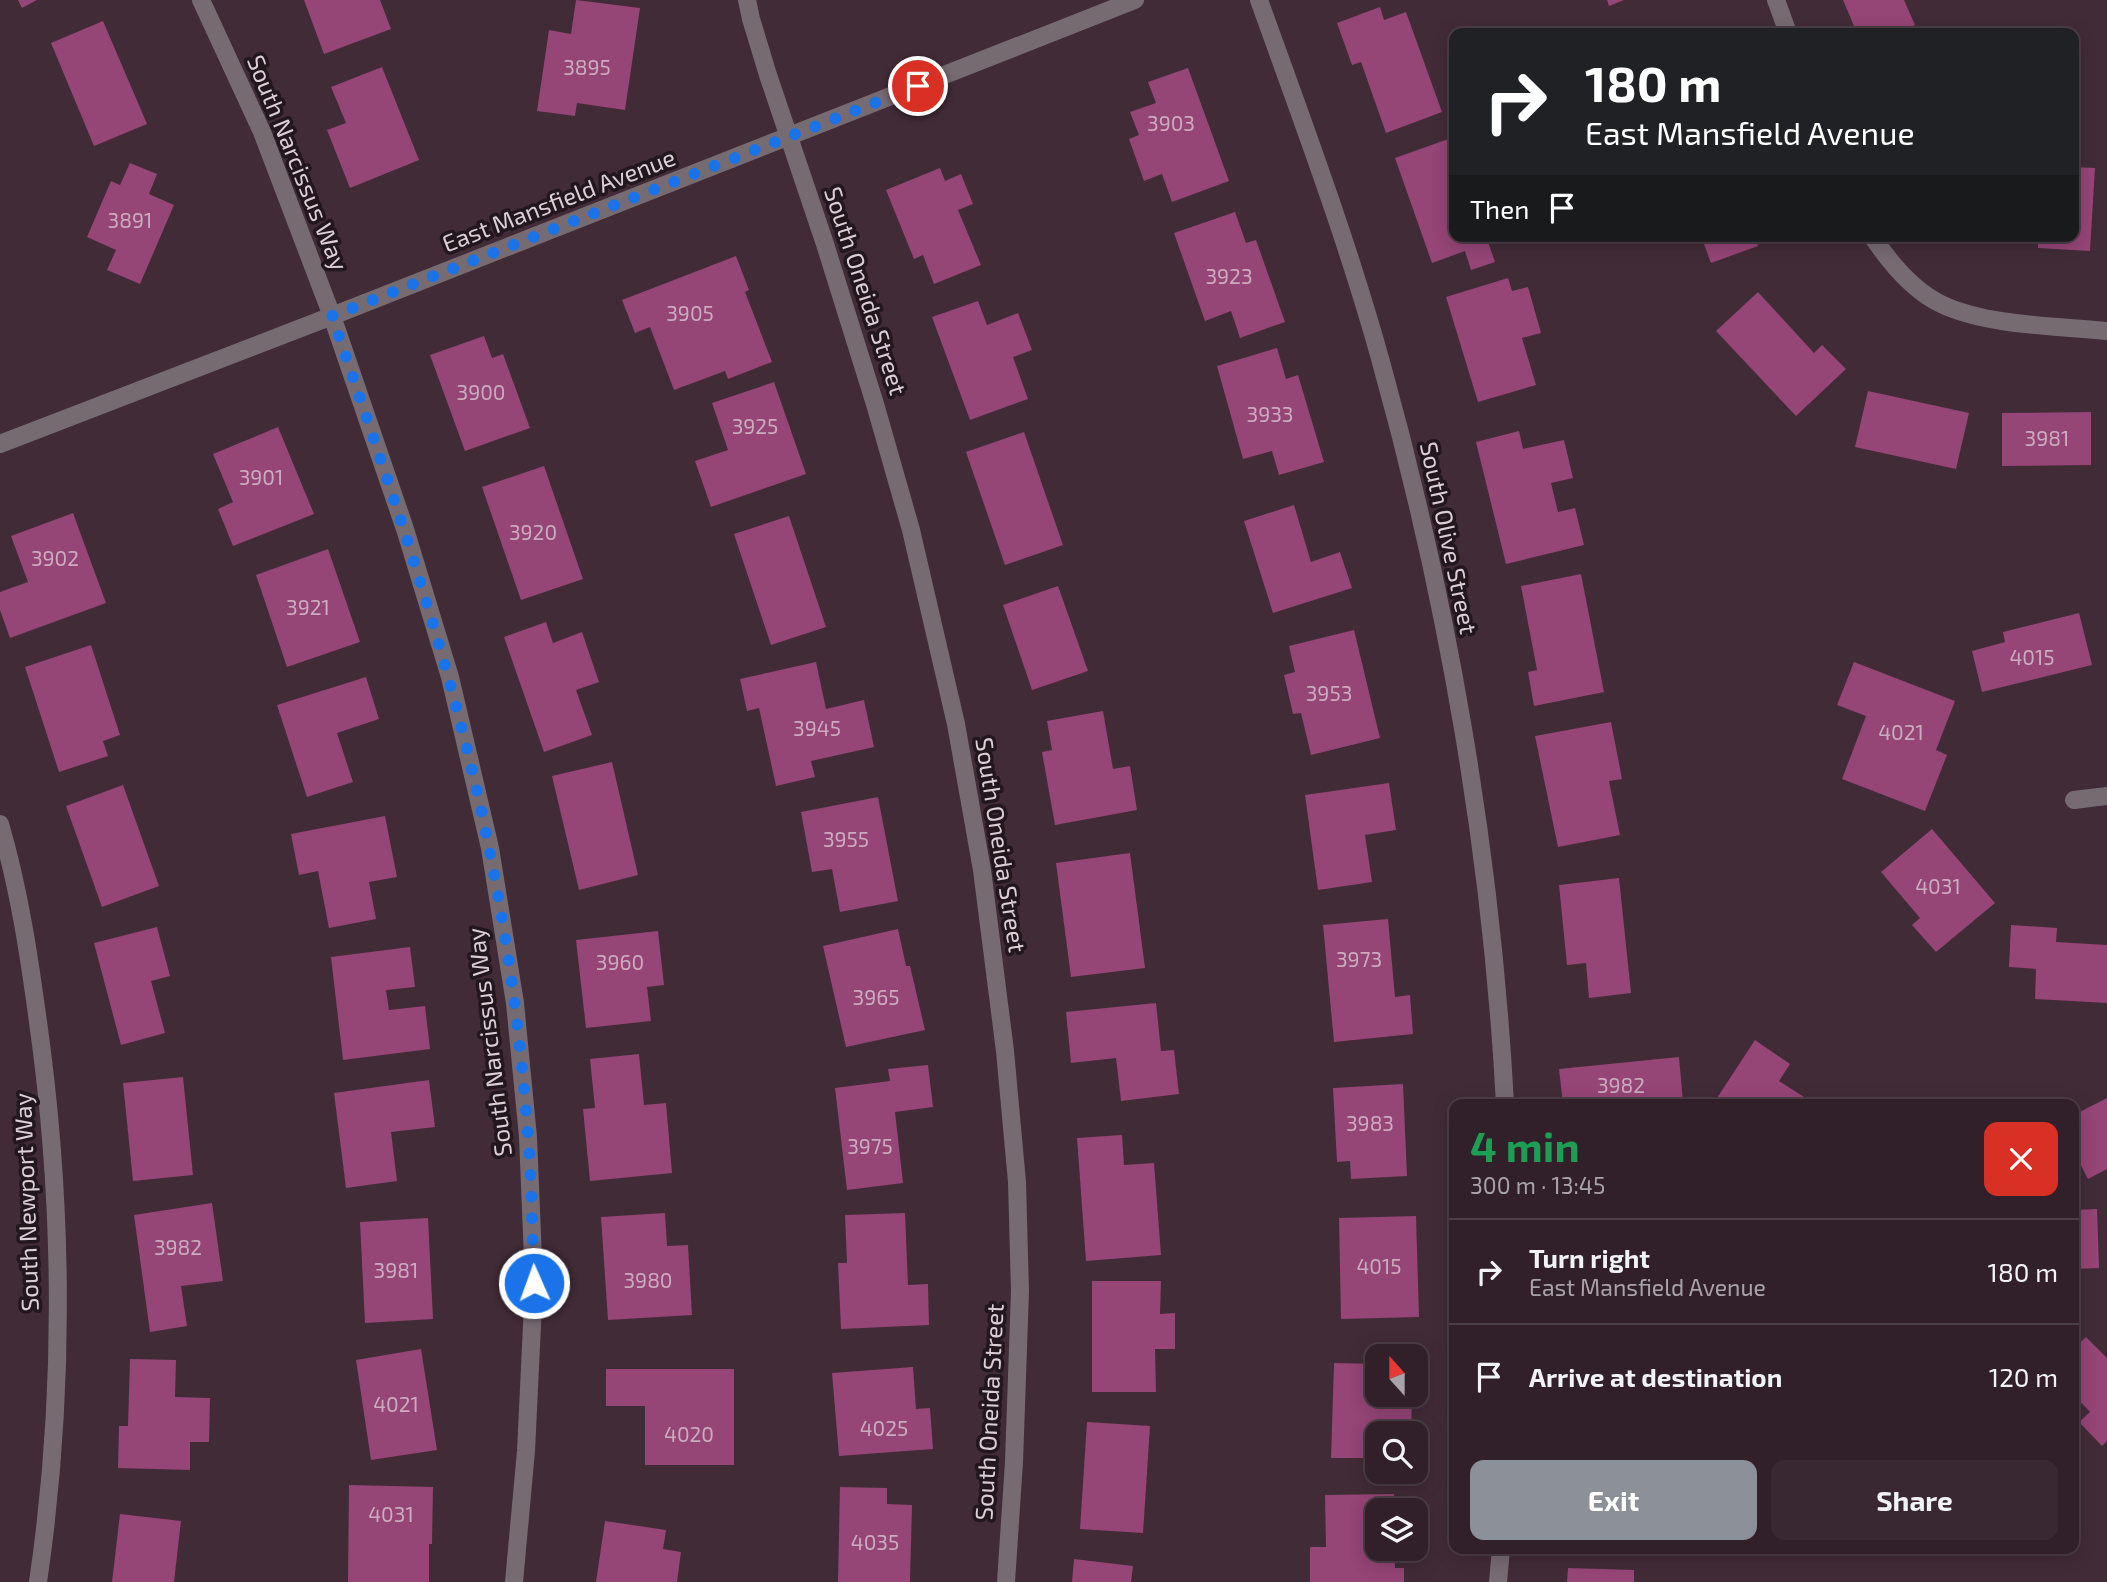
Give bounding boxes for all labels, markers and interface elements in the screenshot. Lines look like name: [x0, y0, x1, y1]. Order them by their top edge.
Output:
street label: South Narcissus Way: [242, 50, 355, 275]
text: 180 m: [1585, 53, 1721, 112]
house number: 3895: [563, 54, 611, 79]
pin: [888, 56, 948, 116]
icon: right: [1470, 56, 1561, 147]
icon: arrive: [899, 67, 937, 105]
house number: 3903: [1147, 110, 1195, 135]
text: East Mansfield Avenue: [1585, 113, 1915, 151]
street label: East Mansfield Avenue: [438, 142, 679, 257]
street label: South Oneida Street: [819, 183, 914, 398]
icon: arrive: [1543, 189, 1581, 227]
text: Then: [1470, 193, 1529, 224]
house number: 3891: [108, 207, 152, 232]
house number: 3923: [1205, 263, 1253, 288]
house number: 3905: [666, 300, 714, 325]
house number: 3900: [456, 379, 506, 404]
house number: 3933: [1246, 401, 1294, 426]
house number: 3925: [732, 413, 778, 438]
house number: 3981: [2025, 425, 2069, 450]
street label: South Olive Street: [1415, 439, 1484, 636]
house number: 3901: [239, 464, 283, 489]
house number: 3920: [509, 519, 557, 544]
house number: 3902: [31, 545, 79, 570]
house number: 3921: [286, 594, 330, 619]
house number: 4015: [2009, 644, 2055, 669]
house number: 3953: [1306, 680, 1352, 705]
house number: 3945: [793, 715, 841, 740]
house number: 4021: [1878, 719, 1924, 744]
street label: South Oneida Street: [970, 735, 1033, 954]
house number: 3955: [823, 826, 869, 851]
house number: 4031: [1915, 873, 1961, 898]
street label: South Narcissus Way: [460, 926, 517, 1158]
house number: 3973: [1336, 946, 1382, 971]
house number: 3960: [596, 949, 644, 974]
house number: 3965: [853, 984, 899, 1009]
house number: 3982: [1597, 1072, 1645, 1097]
street label: South Newport Way: [7, 1092, 44, 1312]
house number: 3983: [1346, 1110, 1394, 1135]
text: 4 min: [1470, 1120, 1580, 1170]
button: close: [1984, 1122, 2058, 1196]
house number: 3975: [847, 1133, 893, 1158]
text: 300 m · 13:45: [1470, 1171, 1605, 1199]
house number: 3982: [154, 1234, 202, 1259]
text: Turn right: [1529, 1242, 1650, 1273]
position arrow: [497, 1246, 571, 1320]
house number: 4015: [1356, 1253, 1402, 1278]
icon: right: [1470, 1253, 1508, 1291]
text: 180 m: [1988, 1256, 2058, 1287]
house number: 3981: [374, 1257, 418, 1282]
house number: 3980: [623, 1267, 673, 1292]
text: East Mansfield Avenue: [1529, 1273, 1766, 1301]
street label: South Oneida Street: [968, 1303, 1009, 1521]
north arrow: [1365, 1344, 1428, 1407]
map controls: [1365, 1344, 1428, 1561]
icon: arrive: [1470, 1358, 1508, 1396]
text: Arrive at destination: [1529, 1361, 1782, 1392]
text: 120 m: [1989, 1361, 2058, 1392]
house number: 4021: [373, 1391, 419, 1416]
house number: 4025: [860, 1415, 908, 1440]
house number: 4020: [664, 1421, 714, 1446]
button: search: [1365, 1421, 1428, 1484]
button: Exit: [1470, 1460, 1757, 1540]
button: Share: [1771, 1460, 2058, 1540]
button: layers: [1365, 1498, 1428, 1561]
house number: 4031: [368, 1501, 414, 1526]
house number: 4035: [851, 1529, 899, 1554]

